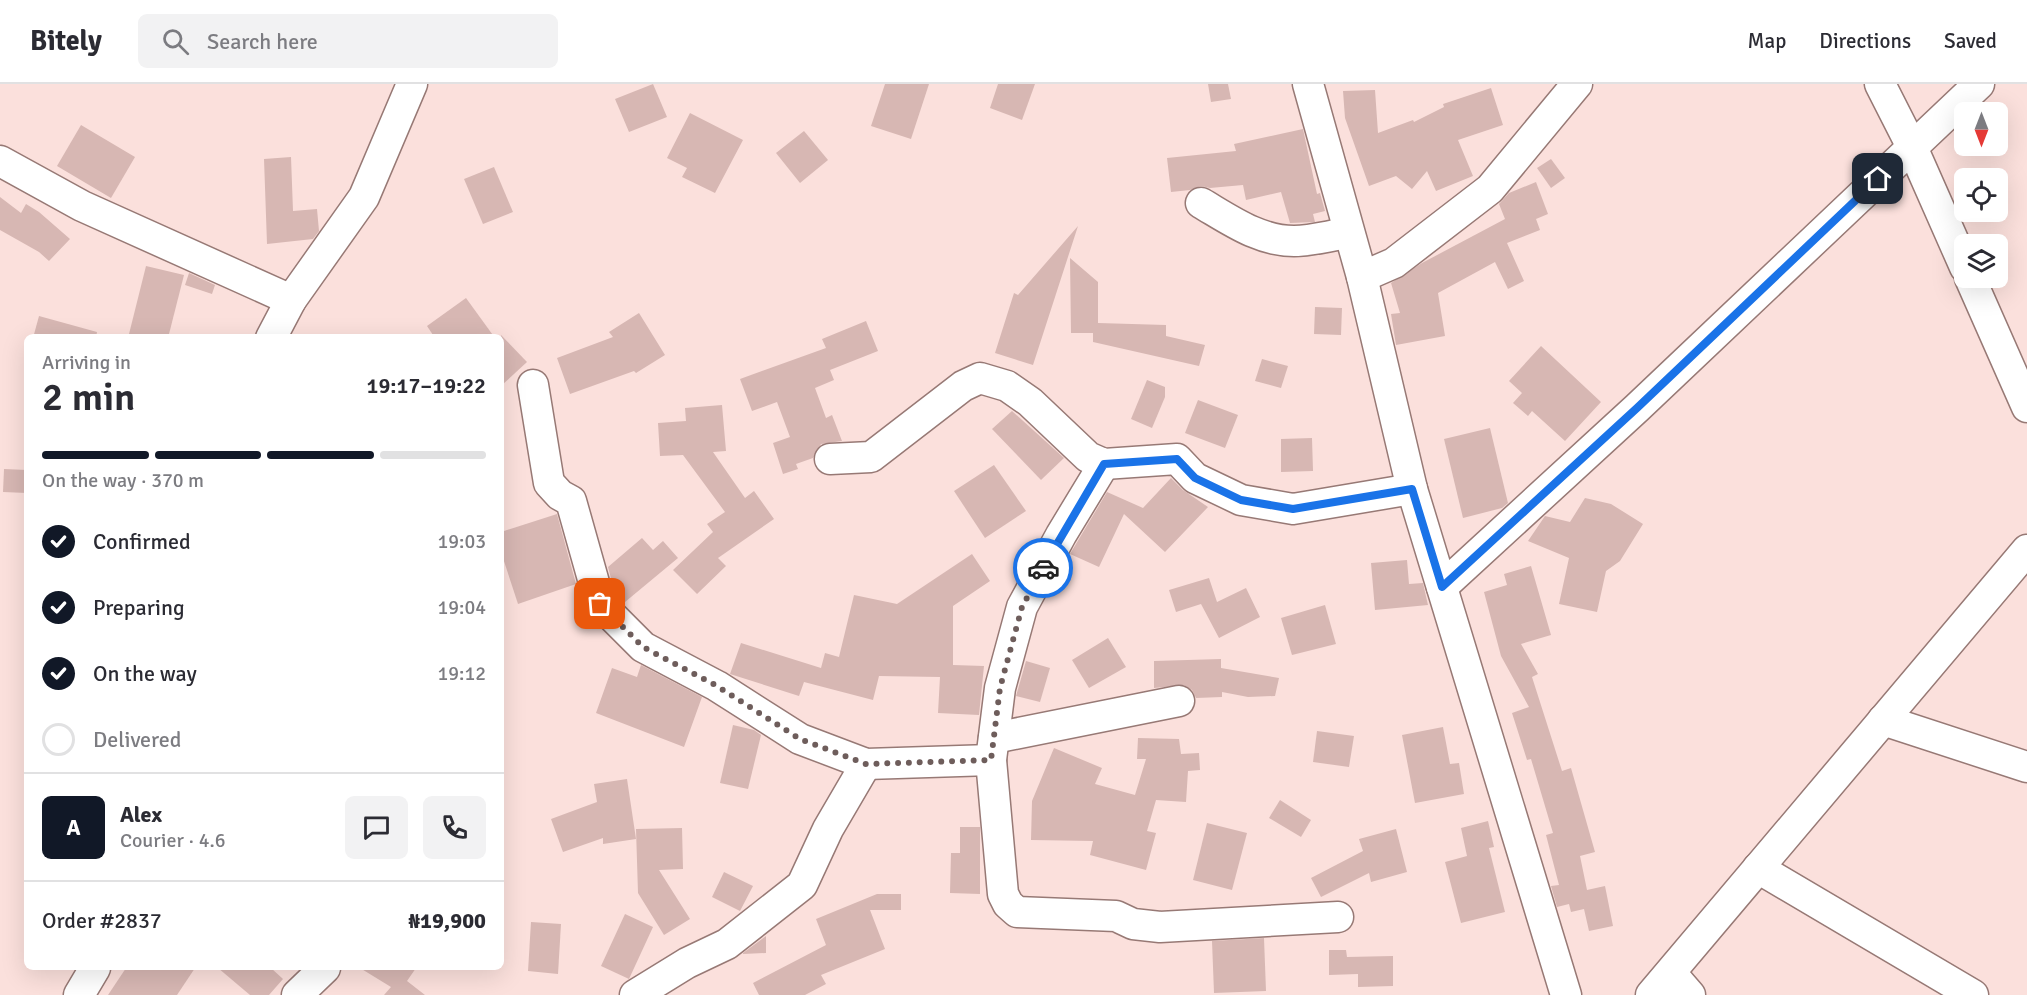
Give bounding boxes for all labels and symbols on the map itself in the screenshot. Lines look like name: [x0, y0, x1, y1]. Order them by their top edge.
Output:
north arrow: [1954, 102, 2008, 156]
pin: [1852, 153, 1903, 204]
courier: [1013, 538, 1073, 598]
pin: [574, 578, 625, 629]

